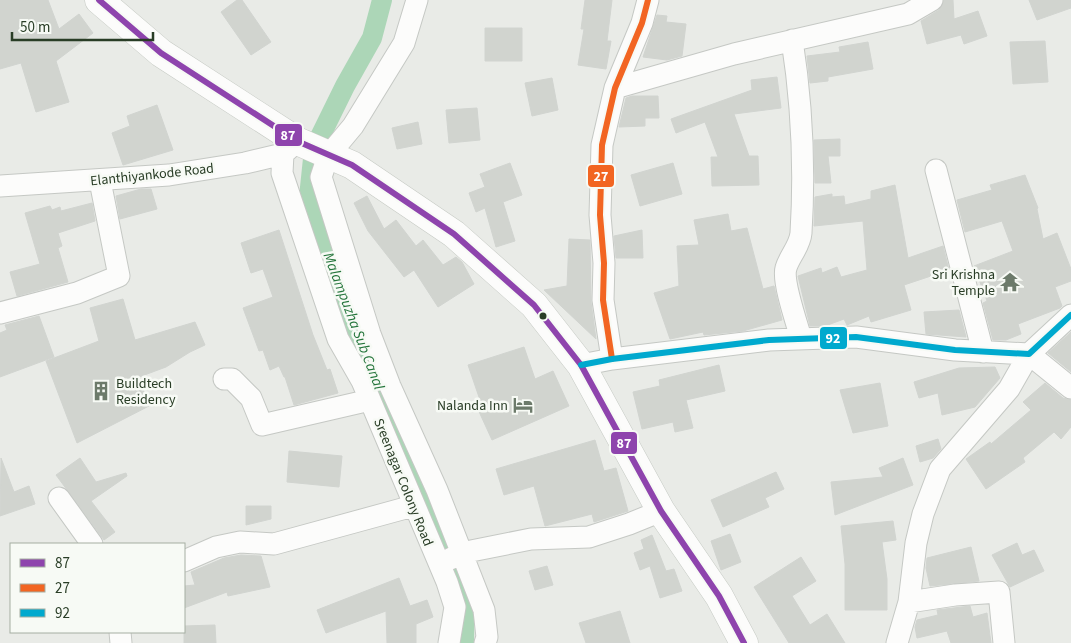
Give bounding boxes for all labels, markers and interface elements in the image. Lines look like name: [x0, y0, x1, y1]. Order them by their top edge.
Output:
scale bar: [12, 10, 154, 42]
text: 50 m: [20, 17, 50, 38]
line badge: 87: [274, 123, 303, 147]
text: 87: [281, 126, 295, 146]
street label: Elanthiyankode Road: [89, 159, 215, 191]
line badge: 27: [587, 164, 615, 188]
text: 27: [594, 167, 608, 187]
water label: Malampuzha Sub Canal: [318, 249, 390, 393]
place label: Sri Krishna Temple: [932, 265, 995, 301]
temple icon: Sri Krishna Temple: [999, 271, 1021, 293]
unlabelled marker: [538, 311, 548, 321]
line badge: 92: [819, 326, 848, 350]
text: 92: [826, 329, 840, 349]
place label: Buildtech Residency: [116, 374, 176, 410]
building icon: Buildtech Residency: [90, 380, 112, 402]
hotel icon: Nalanda Inn: [512, 394, 534, 416]
place label: Nalanda Inn: [437, 396, 508, 416]
street label: Sreenagar Colony Road: [368, 416, 438, 549]
line badge: 87: [610, 431, 638, 455]
text: 87: [617, 434, 631, 454]
legend: [10, 543, 185, 633]
text: 87: [55, 553, 70, 574]
text: 27: [55, 578, 70, 599]
text: 92: [55, 603, 70, 624]

